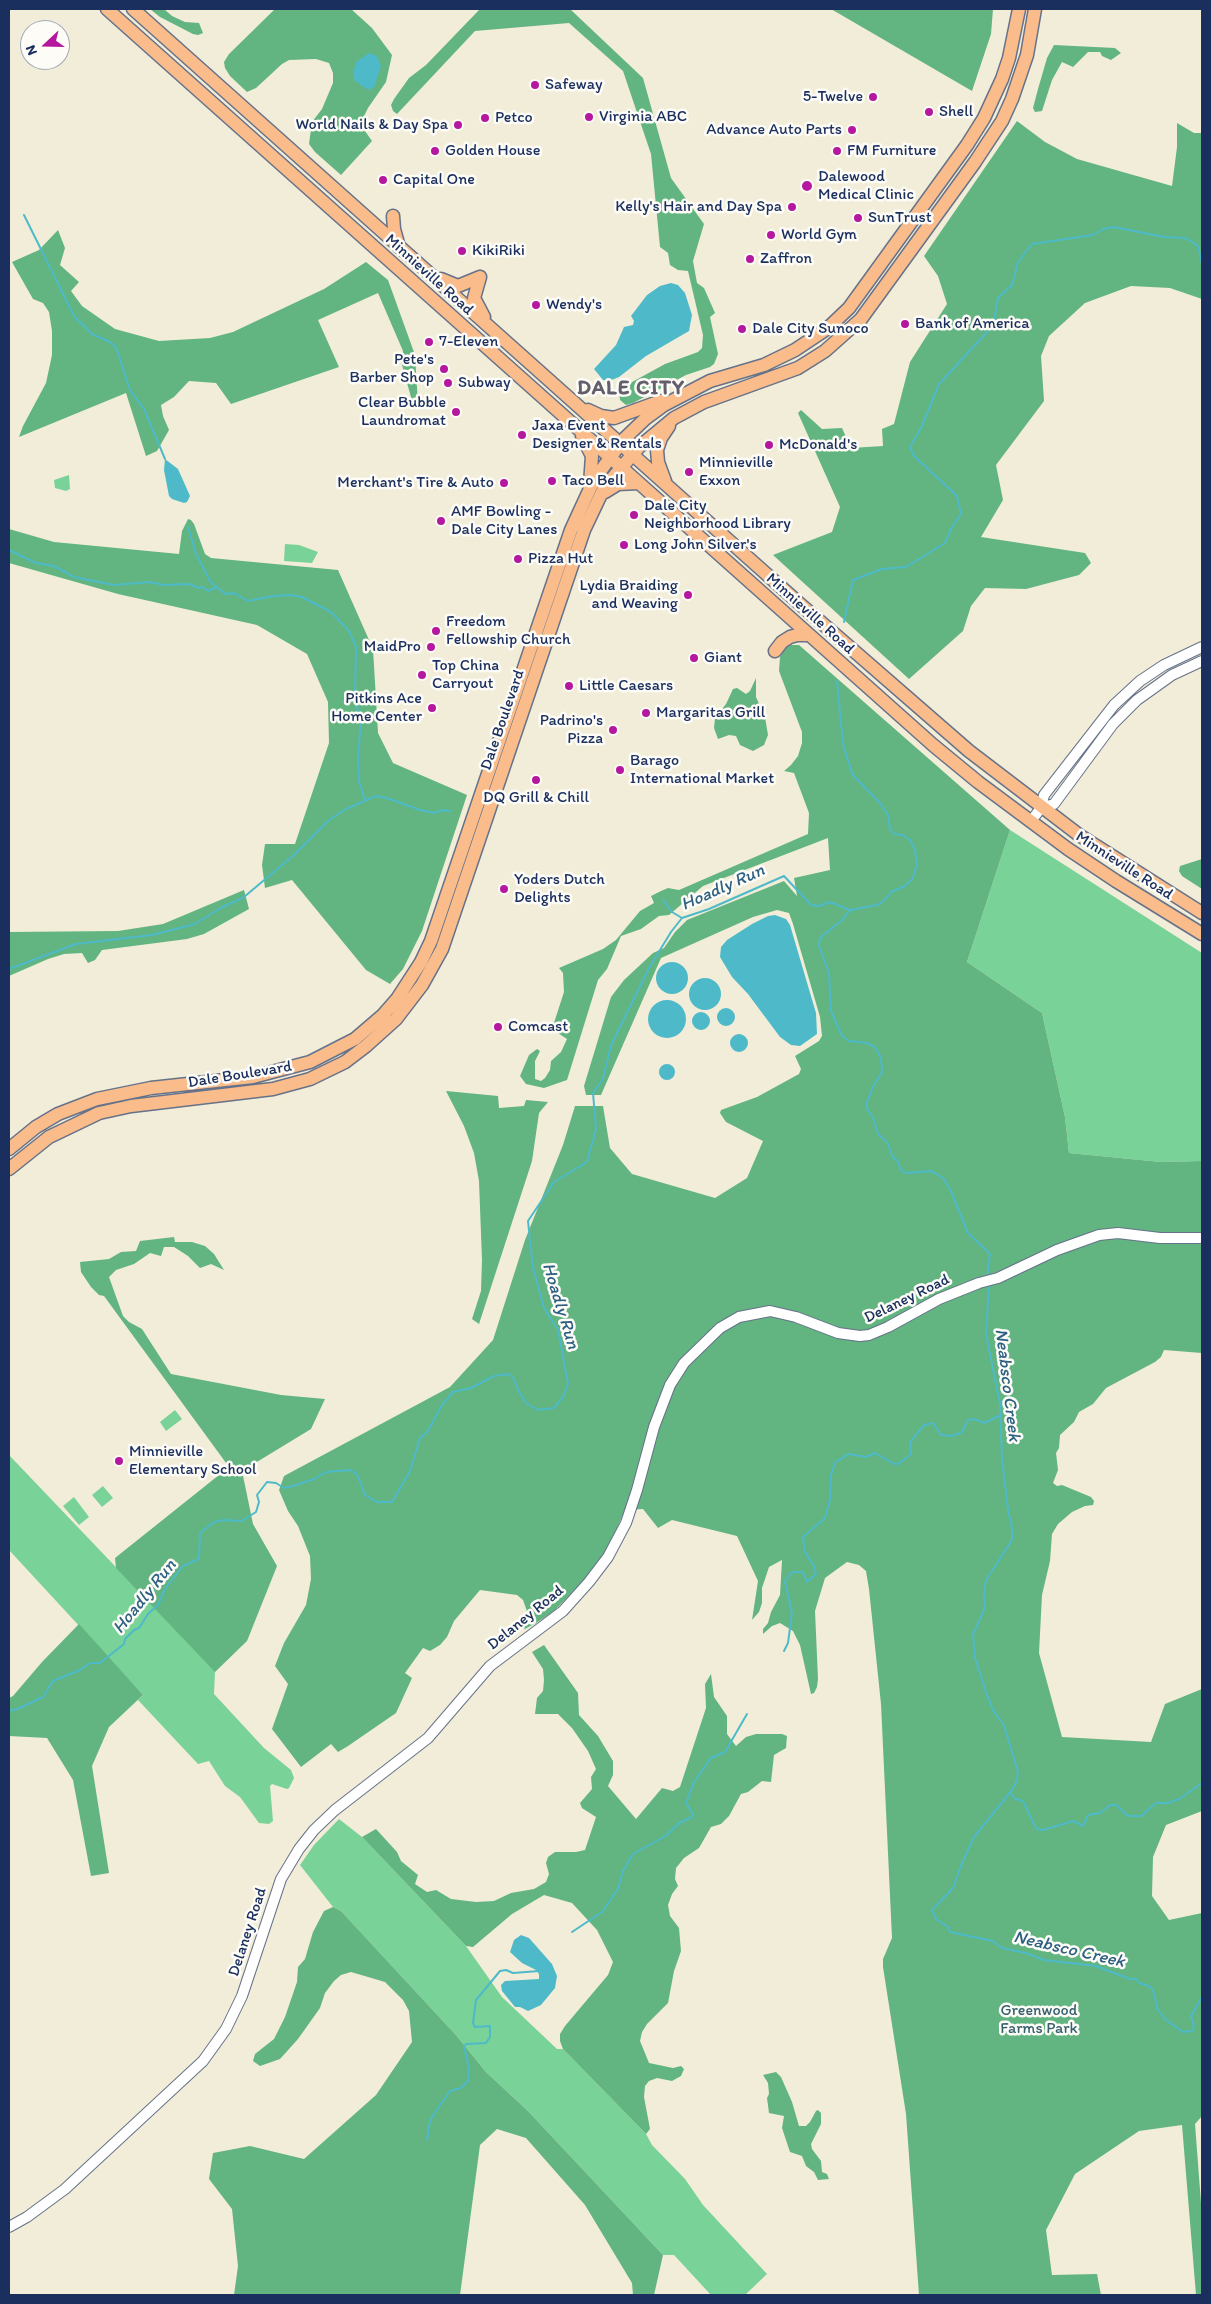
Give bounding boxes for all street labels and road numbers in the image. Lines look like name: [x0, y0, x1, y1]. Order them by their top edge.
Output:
street label: Minnieville Road: [381, 230, 477, 320]
street label: Minnieville Road: [762, 569, 858, 659]
street label: Dale Boulevard: [477, 667, 529, 773]
street label: Minnieville Road: [1072, 827, 1176, 905]
street label: Dale Boulevard: [187, 1057, 293, 1093]
street label: Delaney Road: [861, 1270, 953, 1328]
street label: Delaney Road: [484, 1581, 568, 1655]
street label: Delaney Road: [225, 1885, 271, 1979]

